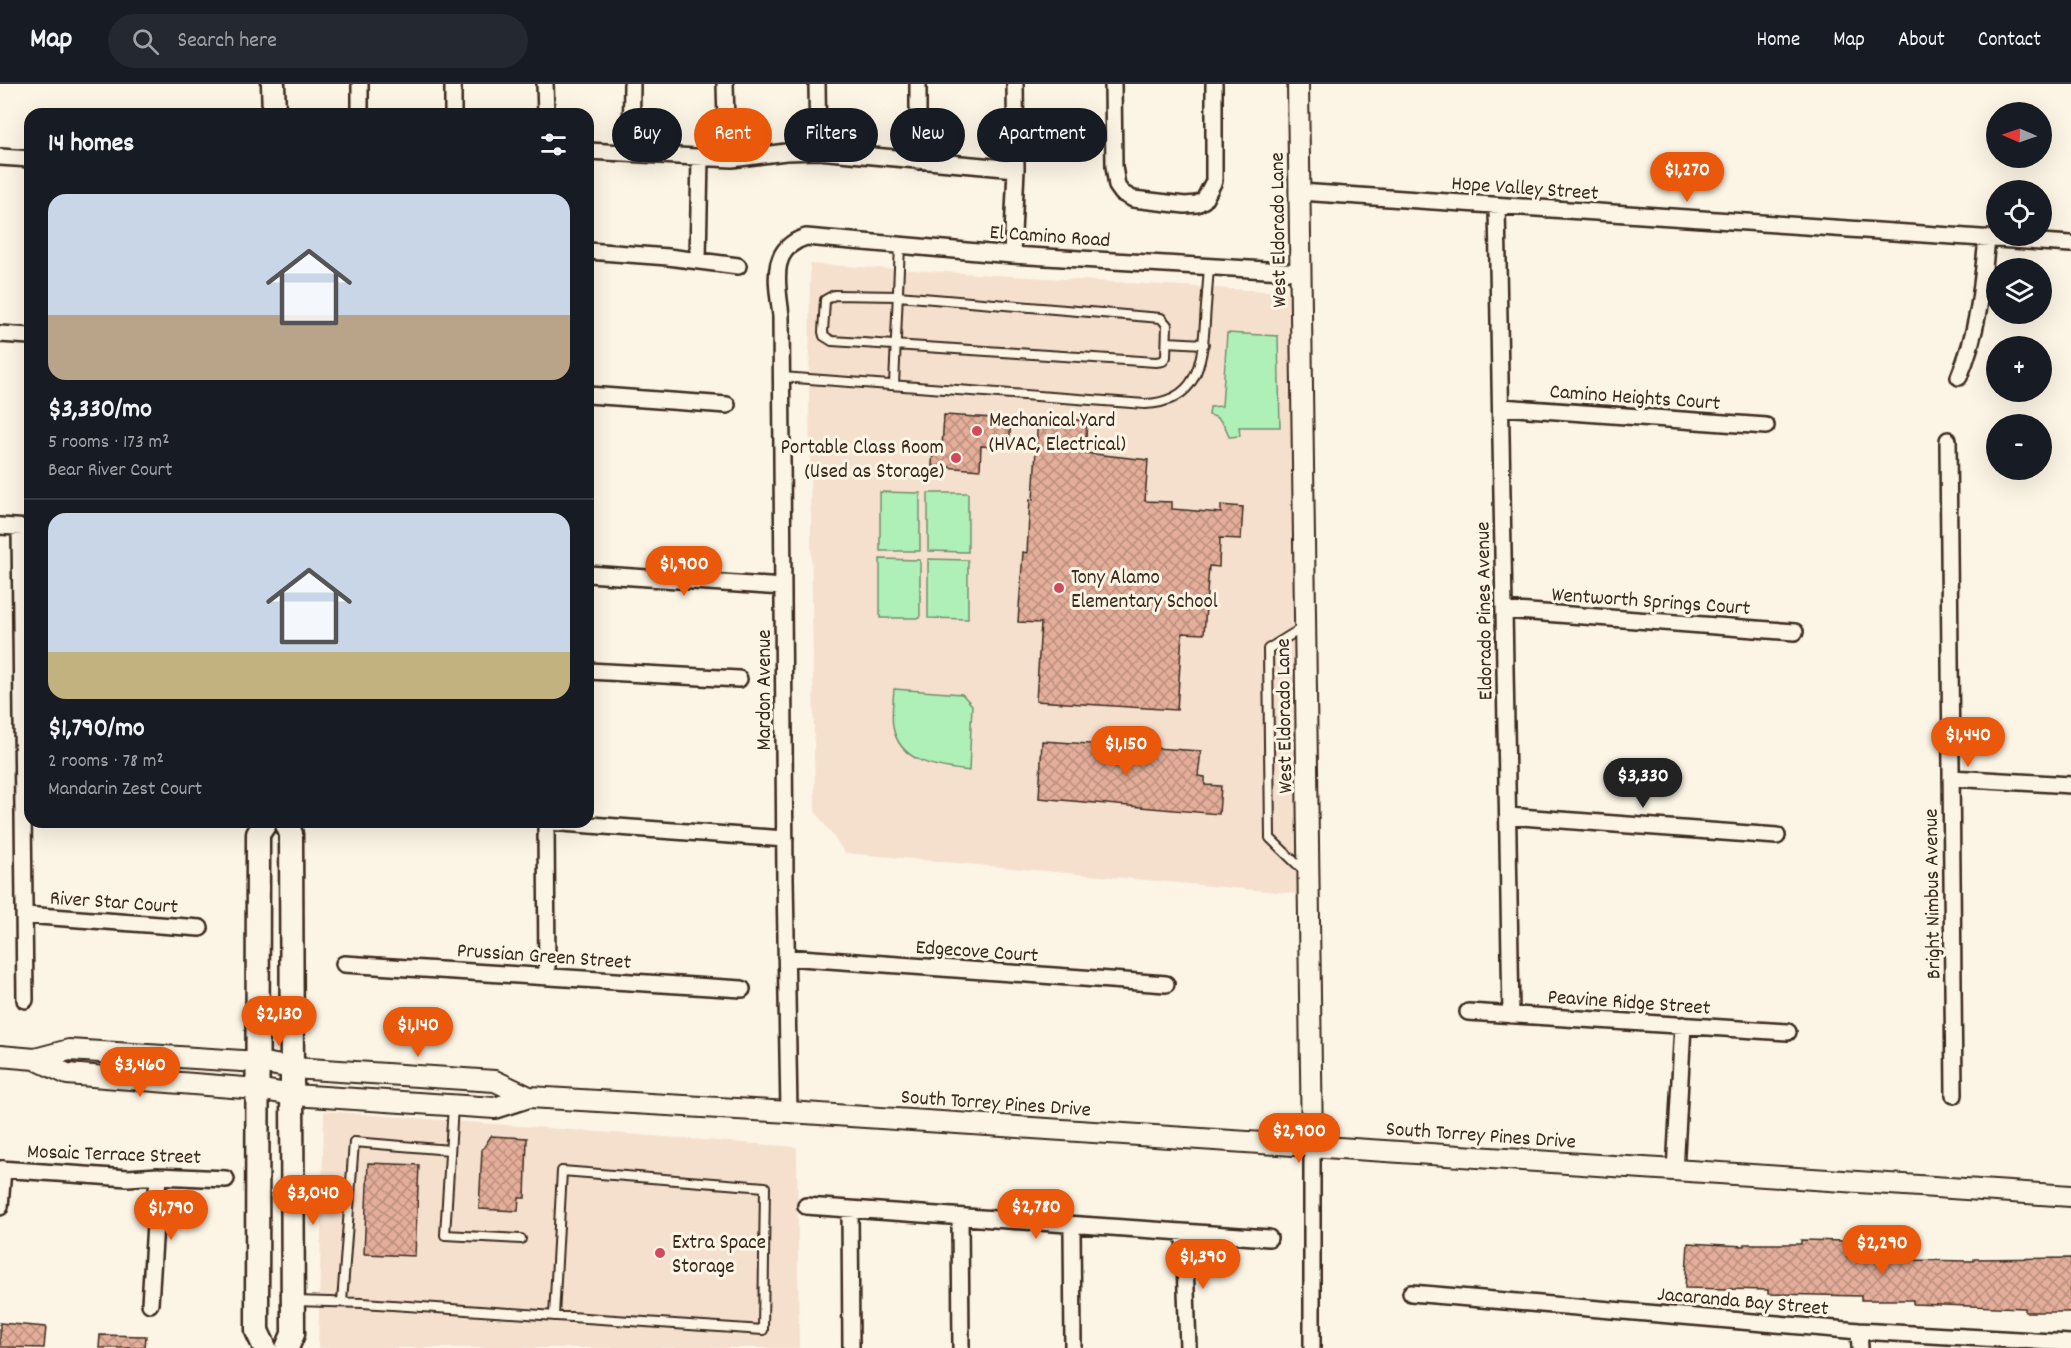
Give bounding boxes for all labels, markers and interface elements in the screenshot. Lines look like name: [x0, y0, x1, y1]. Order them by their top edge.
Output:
search box: [108, 14, 528, 68]
text: Map: [30, 21, 72, 61]
icon: search: [129, 25, 162, 58]
text: Search here: [177, 26, 277, 57]
text: Home: [1756, 26, 1800, 56]
text: Map: [1833, 26, 1865, 56]
text: About: [1898, 26, 1945, 56]
text: Contact: [1978, 26, 2041, 56]
north arrow: [1986, 102, 2052, 168]
map controls: [1986, 102, 2052, 480]
chip: Buy: [612, 108, 682, 162]
chip: Rent: [694, 108, 772, 162]
chip: Filters: [784, 108, 878, 162]
chip: New: [890, 108, 965, 162]
chip: Apartment: [977, 108, 1107, 162]
text: 14 homes: [48, 126, 134, 163]
icon: filters: [537, 128, 570, 161]
street label: West Eldorado Lane: [1264, 152, 1296, 308]
pin: $1,270: [1638, 152, 1736, 203]
text: $1,270: [1664, 157, 1710, 185]
street label: Hope Valley Street: [1450, 170, 1600, 210]
button: locate: [1986, 180, 2052, 246]
street label: El Camino Road: [988, 219, 1111, 257]
icon: home: [255, 233, 363, 341]
button: layers: [1986, 258, 2052, 324]
button: +: [1986, 336, 2052, 402]
street label: Camino Heights Court: [1549, 378, 1721, 420]
text: $3,330/mo: [48, 392, 152, 429]
place label: Mechanical Yard (HVAC, Electrical): [989, 407, 1126, 461]
button: −: [1986, 414, 2052, 480]
marker: Mechanical Yard (HVAC, Electrical): [970, 424, 984, 438]
text: 5 rooms · 173 m²: [48, 429, 169, 457]
place label: Portable Class Room (Used as Storage): [781, 434, 944, 488]
marker: Portable Class Room (Used as Storage): [949, 451, 963, 465]
text: Bear River Court: [48, 457, 172, 485]
street label: Eldorado Pines Avenue: [1469, 521, 1503, 701]
pin: $1,900: [635, 546, 733, 597]
text: $1,900: [659, 551, 709, 579]
icon: home: [255, 552, 363, 660]
place label: Tony Alamo Elementary School: [1071, 564, 1218, 618]
marker: Tony Alamo Elementary School: [1052, 581, 1066, 595]
street label: Wentworth Springs Court: [1550, 581, 1751, 625]
street label: Mardon Avenue: [751, 629, 781, 751]
street label: West Eldorado Lane: [1270, 638, 1302, 794]
text: $1,790/mo: [48, 711, 145, 748]
pin: $1,440: [1919, 717, 2017, 768]
text: $1,440: [1945, 722, 1991, 750]
pin: $1,150: [1077, 726, 1175, 777]
text: $1,150: [1105, 731, 1147, 759]
text: 2 rooms · 78 m²: [48, 748, 164, 776]
pin: $3,330: [1594, 758, 1692, 809]
text: $3,330: [1617, 763, 1669, 791]
text: Mandarin Zest Court: [48, 776, 202, 804]
street label: Bright Nimbus Avenue: [1918, 808, 1950, 980]
street label: River Star Court: [49, 885, 179, 923]
street label: Edgecove Court: [915, 934, 1039, 972]
street label: Prussian Green Street: [456, 937, 632, 979]
street label: Peavine Ridge Street: [1546, 983, 1711, 1025]
pin: $2,130: [230, 996, 328, 1047]
text: $2,130: [256, 1001, 302, 1029]
pin: $1,140: [369, 1007, 467, 1058]
text: $1,140: [397, 1012, 439, 1040]
pin: $3,460: [91, 1047, 189, 1098]
text: $3,460: [114, 1052, 166, 1080]
street label: South Torrey Pines Drive: [900, 1083, 1092, 1127]
pin: $2,900: [1250, 1113, 1348, 1164]
street label: South Torrey Pines Drive: [1385, 1115, 1577, 1159]
text: $2,900: [1272, 1118, 1326, 1146]
street label: Mosaic Terrace Street: [26, 1138, 202, 1174]
pin: $3,040: [264, 1175, 362, 1226]
text: $3,040: [287, 1180, 339, 1208]
pin: $2,780: [987, 1189, 1085, 1240]
pin: $1,790: [122, 1190, 220, 1241]
text: $2,780: [1011, 1194, 1061, 1222]
text: $1,790: [148, 1195, 194, 1223]
pin: $2,290: [1833, 1225, 1931, 1276]
place label: Extra Space Storage: [672, 1229, 766, 1283]
text: $2,290: [1856, 1230, 1908, 1258]
pin: $1,390: [1154, 1239, 1252, 1290]
text: $1,390: [1179, 1244, 1227, 1272]
marker: Extra Space Storage: [653, 1246, 667, 1260]
street label: Jacaranda Bay Street: [1656, 1281, 1830, 1325]

